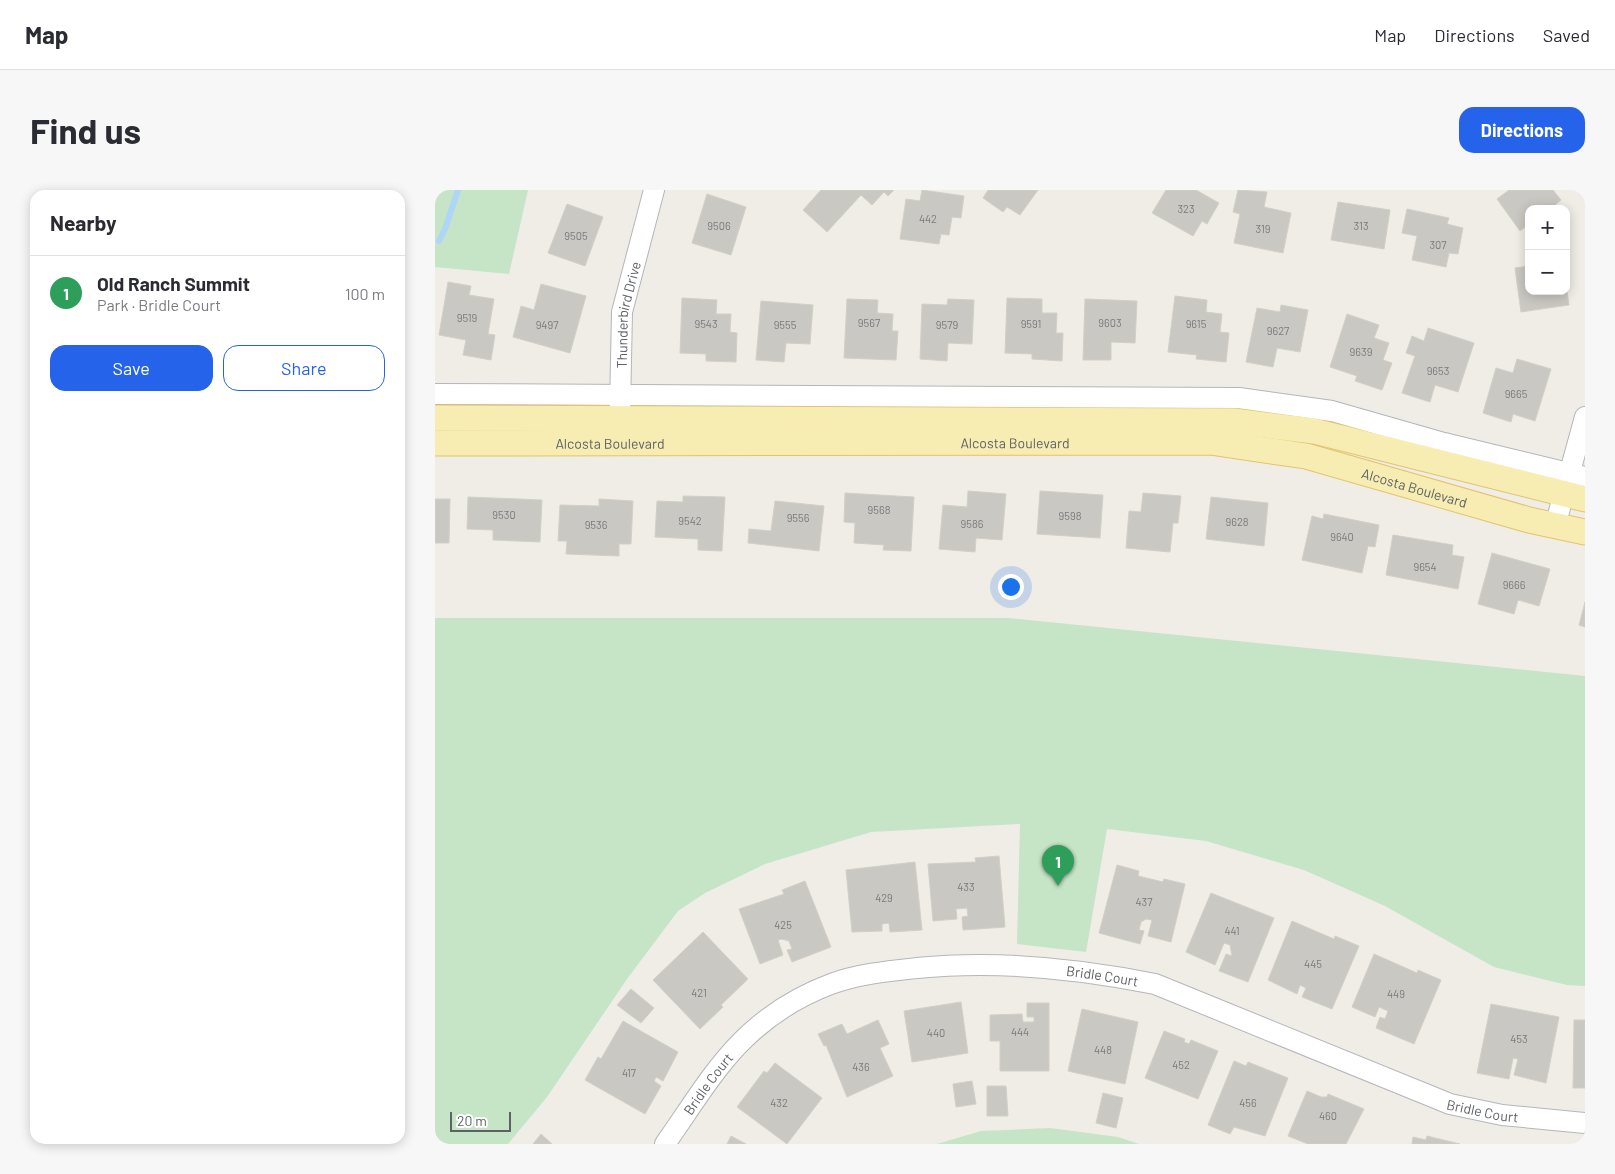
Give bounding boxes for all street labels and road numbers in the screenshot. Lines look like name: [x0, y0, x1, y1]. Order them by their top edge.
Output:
street label: Thunderbird Drive: [612, 259, 643, 369]
street label: Alcosta Boulevard: [555, 434, 665, 451]
street label: Alcosta Boulevard: [960, 434, 1070, 451]
street label: Alcosta Boulevard: [1360, 464, 1469, 510]
street label: Bridle Court: [1066, 961, 1140, 989]
street label: Bridle Court: [679, 1049, 736, 1118]
street label: Bridle Court: [1445, 1095, 1519, 1125]

